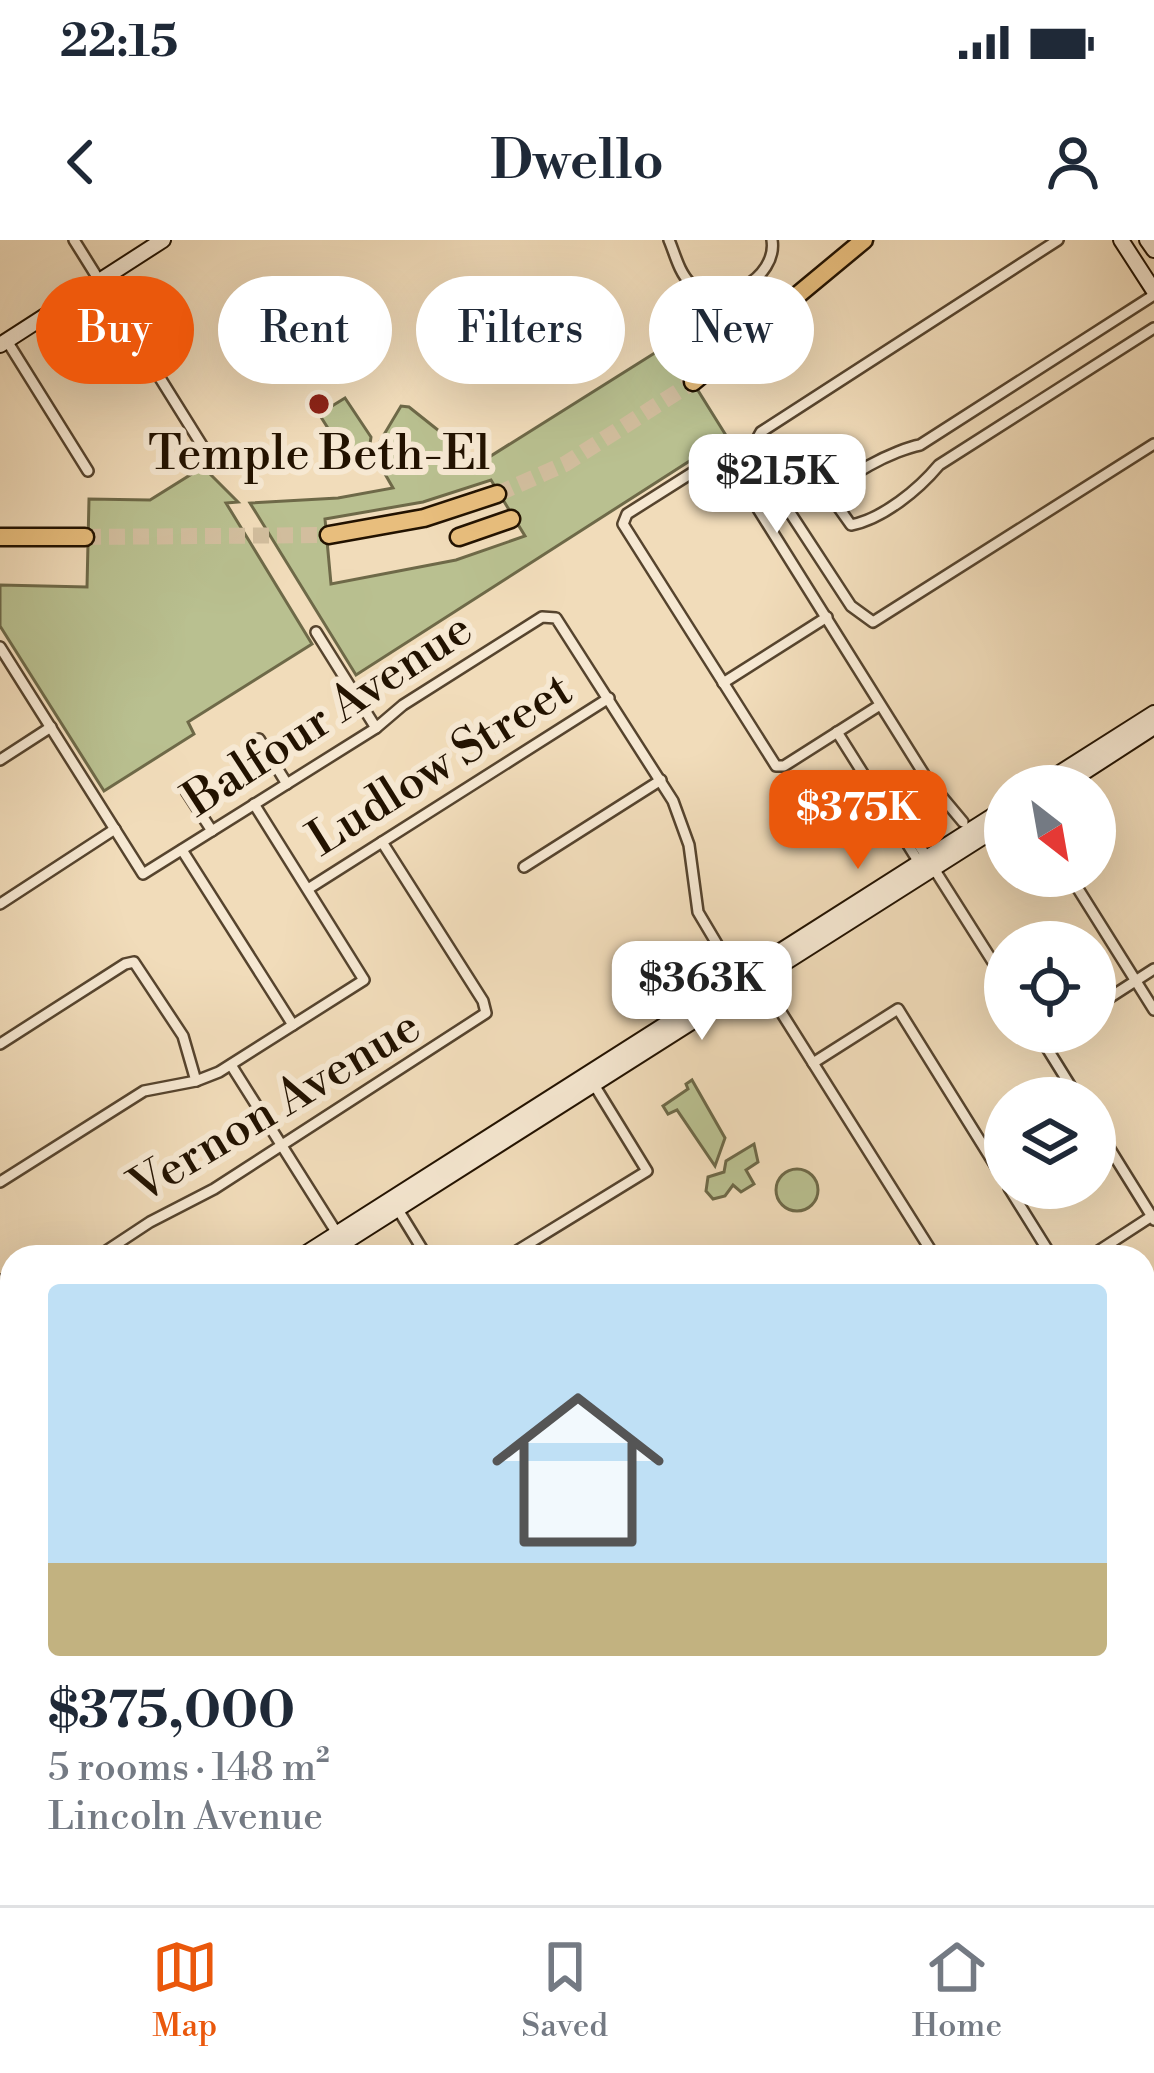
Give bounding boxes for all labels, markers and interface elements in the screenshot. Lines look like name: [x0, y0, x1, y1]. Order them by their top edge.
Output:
text: 22:15: [60, 14, 178, 71]
text: Dwello: [490, 128, 664, 196]
icon: back: [48, 129, 114, 195]
icon: person: [1040, 129, 1106, 195]
chip: Buy: [36, 276, 194, 384]
chip: Rent: [218, 276, 392, 384]
chip: Filters: [416, 276, 625, 384]
chip: New: [649, 276, 814, 384]
marker: Temple Beth-El: [306, 391, 332, 417]
place label: Temple Beth-El: [148, 425, 490, 485]
pin: $215K: [693, 434, 861, 536]
text: $215K: [716, 448, 838, 497]
street label: Balfour Avenue: [172, 600, 484, 832]
street label: Ludlow Street: [297, 661, 584, 870]
north arrow: [984, 765, 1116, 897]
map controls: [984, 765, 1116, 1209]
pin: $375K: [774, 770, 942, 872]
text: $375K: [796, 784, 920, 833]
button: locate: [984, 921, 1116, 1053]
pin: $363K: [618, 941, 786, 1043]
text: $363K: [639, 955, 765, 1004]
street label: Vernon Avenue: [119, 997, 432, 1218]
button: layers: [984, 1077, 1116, 1209]
icon: home: [470, 1362, 686, 1578]
text: $375,000: [48, 1680, 295, 1744]
text: 5 rooms · 148 m²: [48, 1744, 330, 1793]
text: Lincoln Avenue: [48, 1793, 323, 1842]
tab: Map: [152, 1934, 218, 2047]
tab: Saved: [521, 1934, 608, 2047]
tab: Home: [912, 1934, 1002, 2047]

